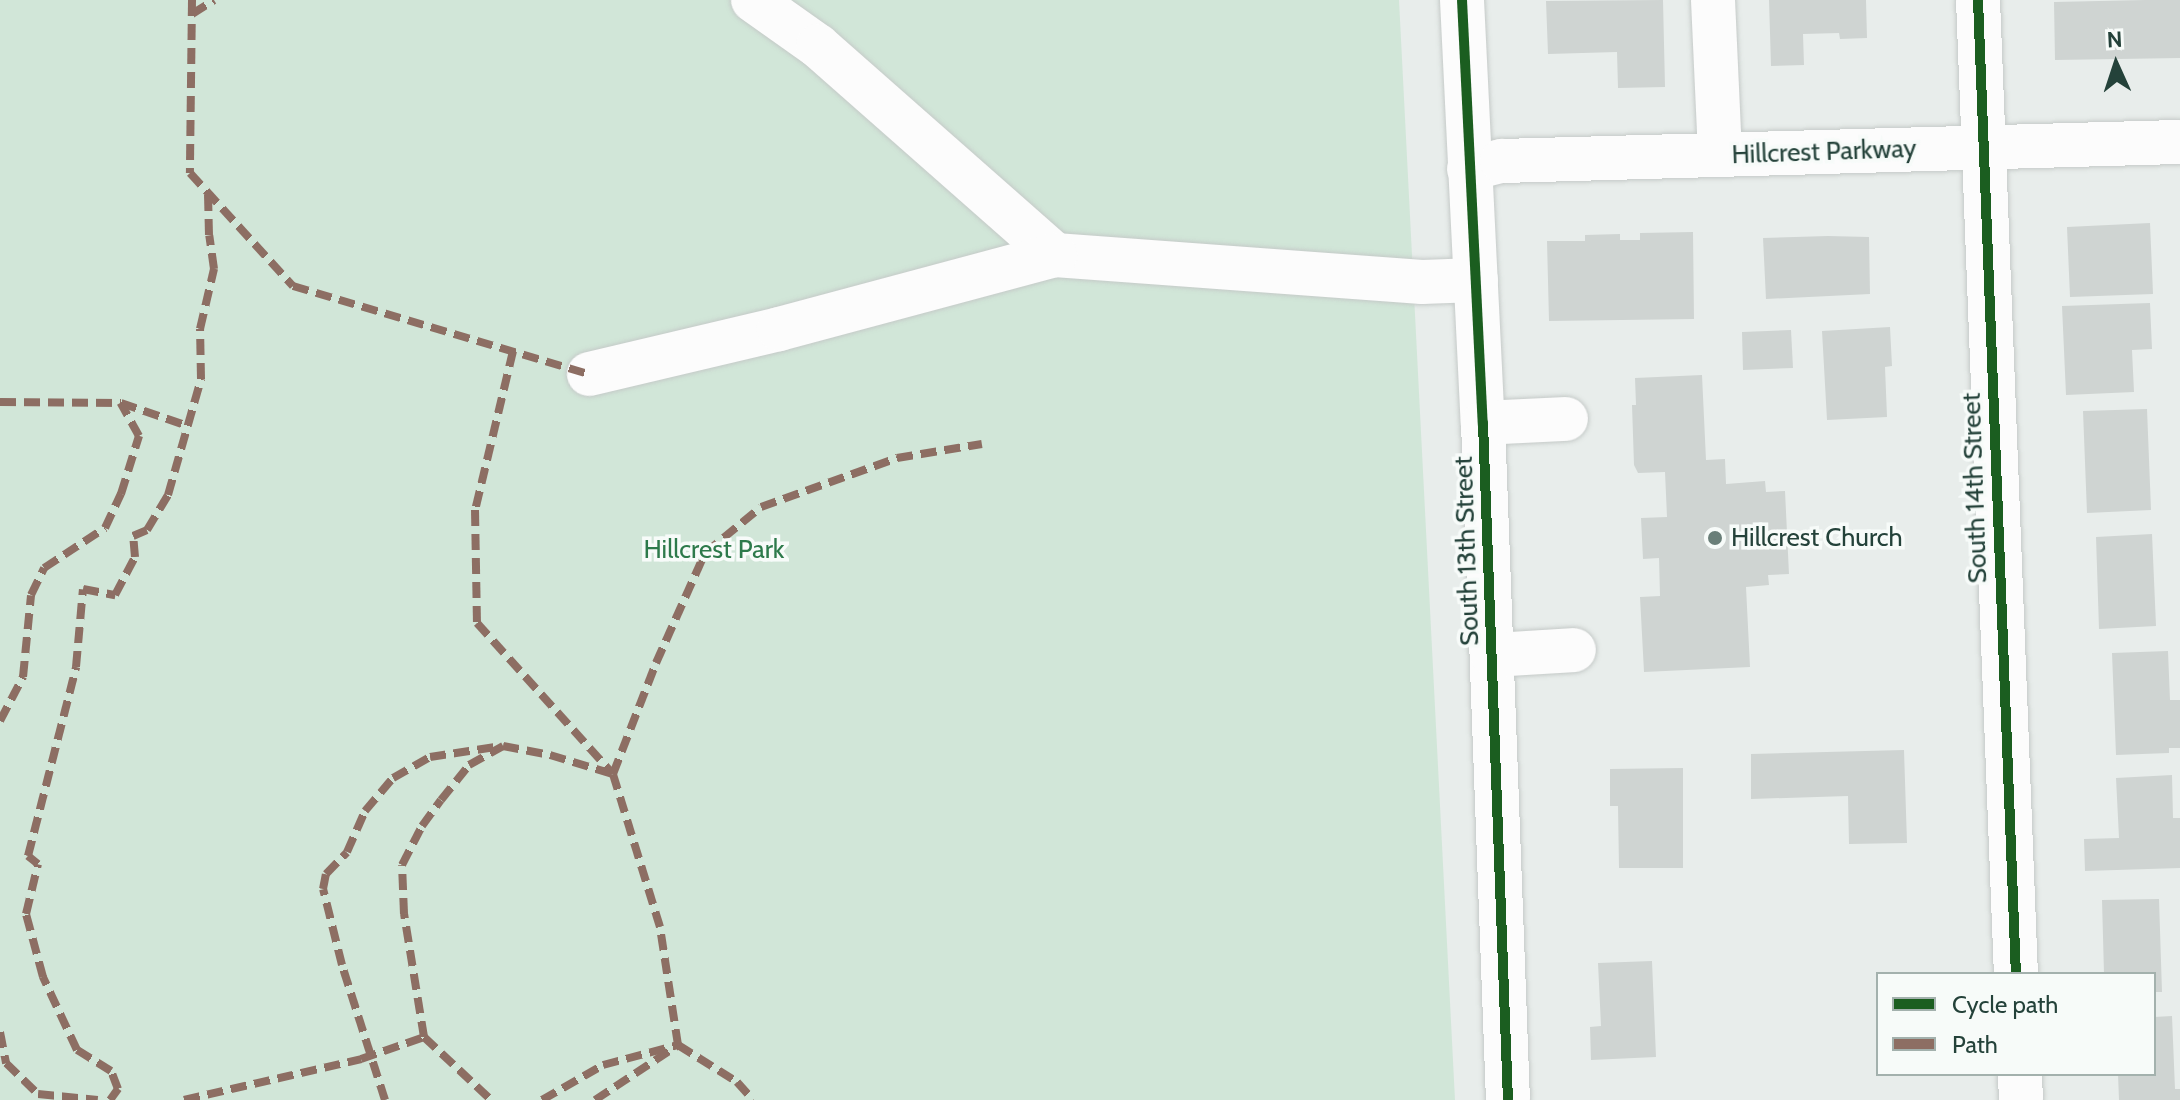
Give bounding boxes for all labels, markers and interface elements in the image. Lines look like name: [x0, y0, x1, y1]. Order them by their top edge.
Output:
north arrow: [2076, 24, 2156, 104]
text: N: [2106, 26, 2123, 53]
street label: Hillcrest Parkway: [1731, 133, 1917, 171]
street label: South 14th Street: [1956, 392, 1994, 584]
street label: South 13th Street: [1448, 456, 1486, 646]
place label: Hillcrest Church: [1731, 522, 1903, 554]
marker: Hillcrest Church: [1706, 529, 1724, 547]
park label: Hillcrest Park: [644, 534, 784, 566]
legend: [1876, 972, 2156, 1076]
text: Cycle path: [1952, 990, 2058, 1019]
text: Path: [1952, 1030, 1998, 1059]

